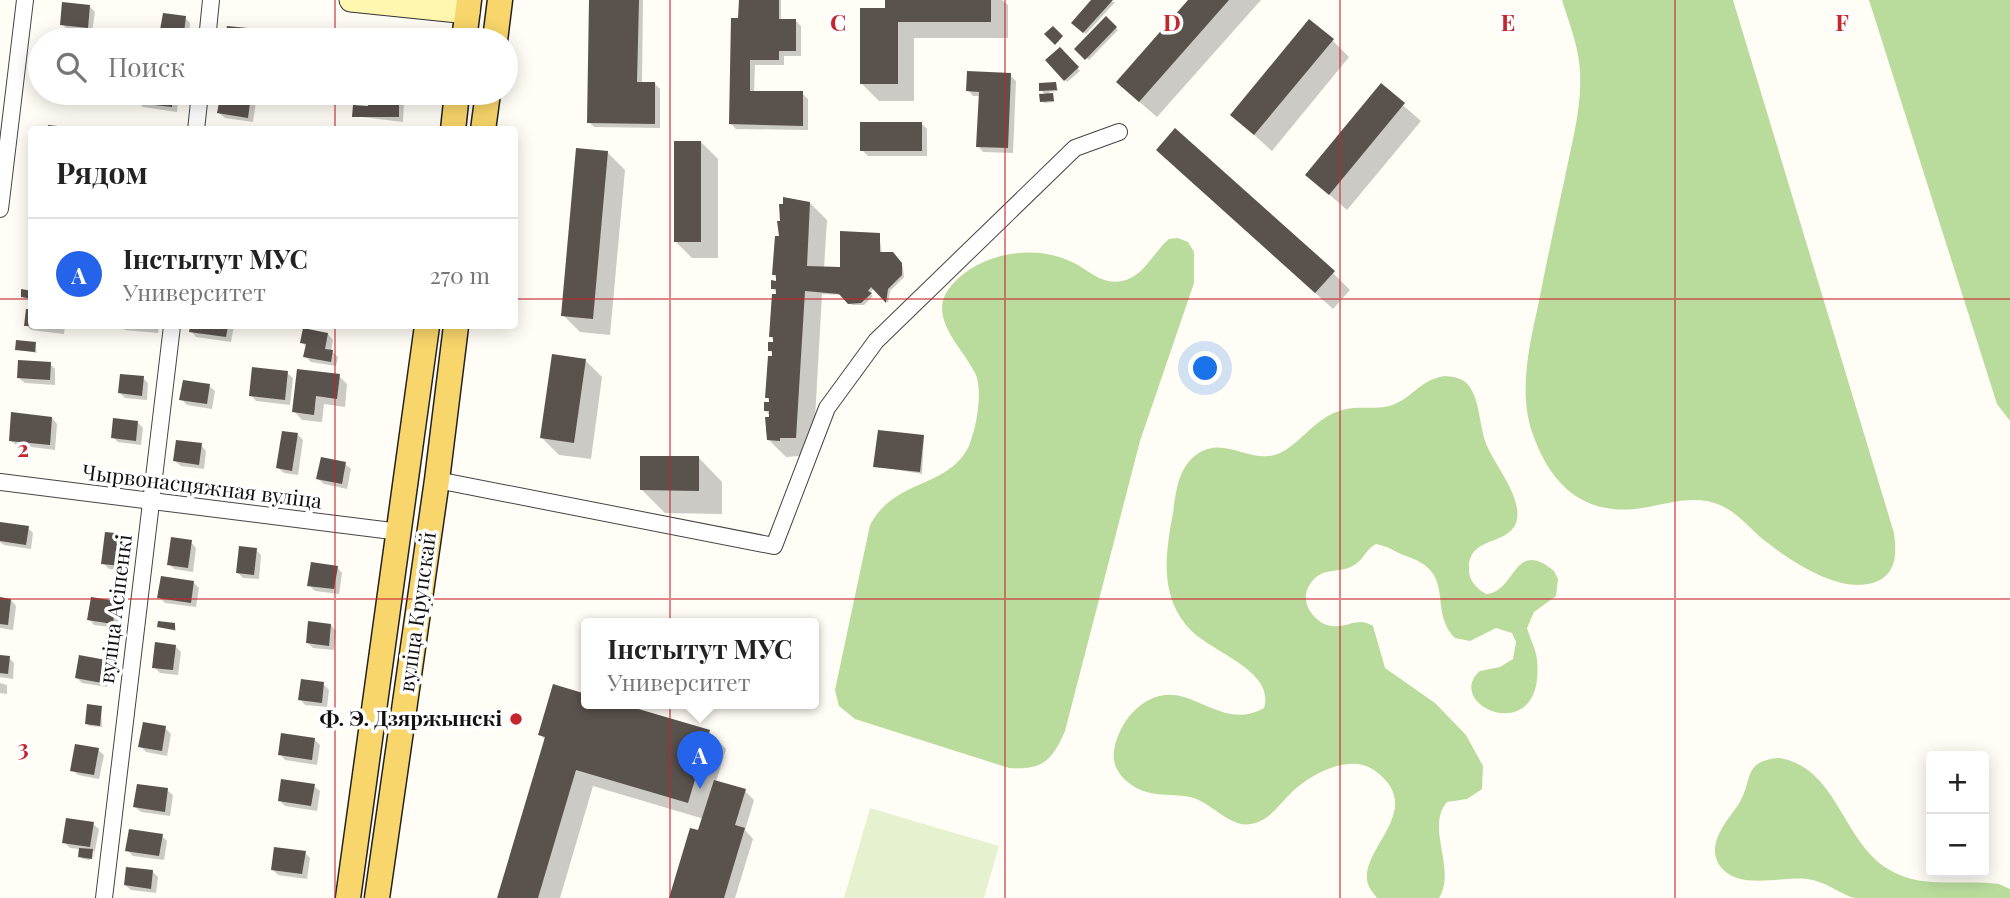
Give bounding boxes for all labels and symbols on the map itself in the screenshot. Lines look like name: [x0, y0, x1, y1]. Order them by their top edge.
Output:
text: C: [830, 6, 846, 37]
text: D: [1163, 6, 1181, 37]
text: E: [1501, 6, 1515, 37]
text: F: [1835, 6, 1849, 37]
your location: [1188, 351, 1222, 385]
text: 2: [17, 432, 29, 463]
street label: Чырвонасцяжная вуліца: [81, 456, 324, 514]
street label: вуліца Крупскай: [391, 530, 441, 694]
street label: вуліца Асіпенкі: [91, 533, 137, 685]
place label: Ф. Э. Дзяржынскі: [320, 703, 502, 731]
marker: Ф. Э. Дзяржынскі: [508, 711, 524, 727]
text: 3: [17, 731, 29, 762]
pin: A: [677, 731, 723, 789]

